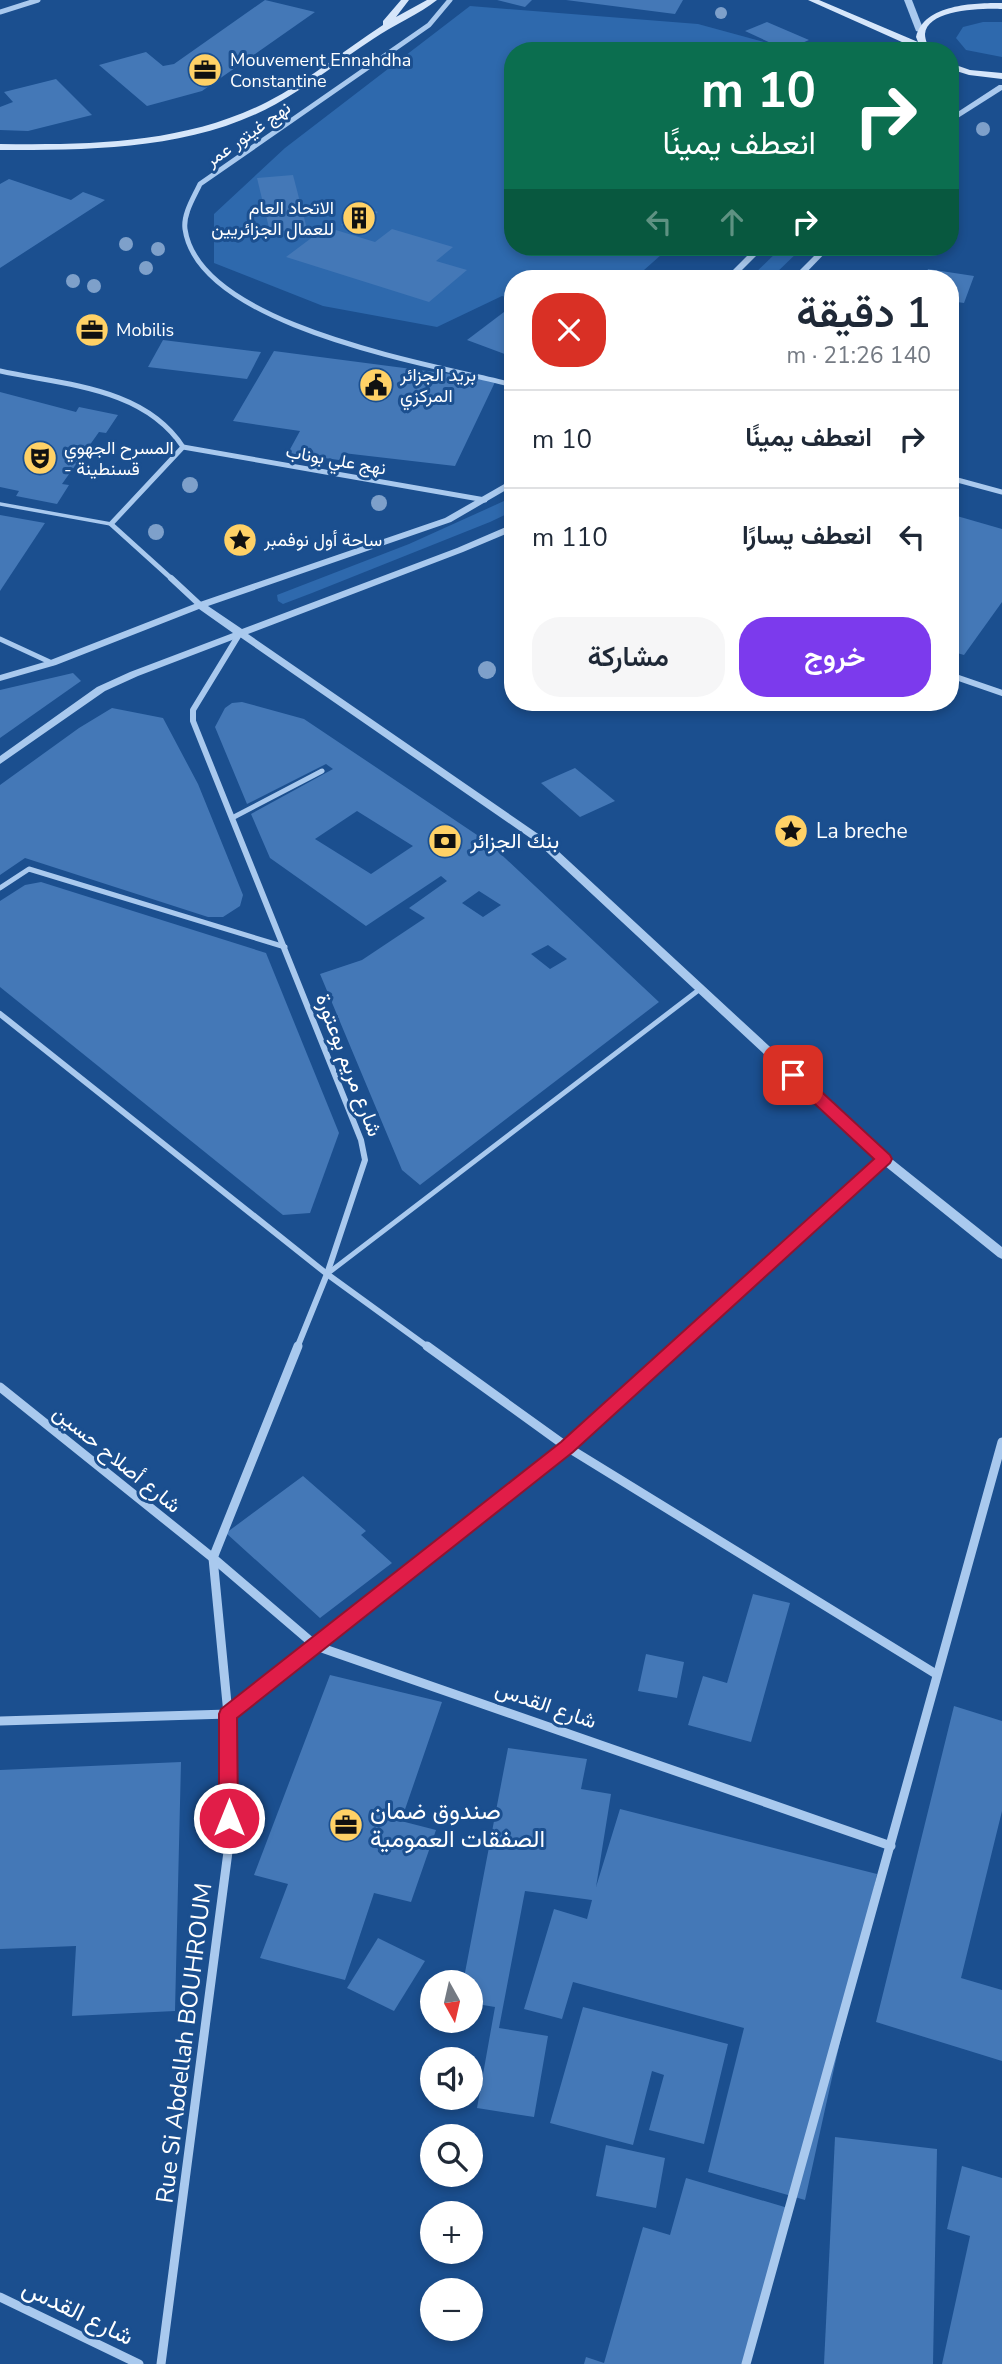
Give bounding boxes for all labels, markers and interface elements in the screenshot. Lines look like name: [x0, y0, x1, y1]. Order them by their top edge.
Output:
place label: Mouvement Ennahdha Constantine: [230, 48, 411, 93]
office icon: Mouvement Ennahdha Constantine: [186, 51, 224, 89]
text: 10 m: [701, 57, 816, 124]
icon: right: [840, 70, 931, 161]
street label: نهج غيتور عمر: [200, 96, 295, 173]
text: انعطف يمينًا: [663, 122, 816, 165]
place label: الاتحاد العام للعمال الجزائريين: [211, 196, 334, 241]
building icon: الاتحاد العام للعمال الجزائريين: [340, 199, 378, 237]
icon: left: [640, 203, 678, 241]
icon: ahead: [713, 203, 751, 241]
icon: right: [786, 203, 824, 241]
text: 1 دقيقة: [796, 285, 931, 342]
button: close: [532, 293, 606, 367]
office icon: Mobilis: [73, 311, 111, 349]
place label: Mobilis: [116, 318, 174, 342]
text: 140 m · 21:26: [786, 340, 931, 371]
place label: بريد الجزائر المركزي: [399, 363, 476, 411]
public building icon: بريد الجزائر المركزي: [357, 366, 395, 404]
text: انعطف يمينًا: [745, 420, 872, 455]
icon: right: [893, 420, 931, 458]
text: 10 m: [532, 422, 592, 457]
place label: المسرح الجهوي - قسنطينة: [64, 436, 174, 481]
theatre icon: المسرح الجهوي - قسنطينة: [21, 439, 59, 477]
street label: نهج علي بوناب: [283, 439, 388, 484]
text: انعطف يسارًا: [742, 518, 872, 553]
icon: left: [893, 518, 931, 556]
text: 110 m: [532, 520, 608, 555]
place icon: ساحة أول نوفمبر: [221, 521, 259, 559]
place label: ساحة أول نوفمبر: [263, 528, 382, 552]
button: مشاركة: [532, 617, 725, 697]
button: خروج: [739, 617, 931, 697]
place icon: La breche: [772, 812, 810, 850]
place label: La breche: [816, 817, 908, 845]
bank icon: بنك الجزائر: [426, 822, 464, 860]
place label: بنك الجزائر: [469, 827, 559, 855]
street label: شارع مريم بوعتورة: [309, 990, 389, 1140]
pin: [763, 1045, 823, 1105]
icon: arrive: [774, 1056, 812, 1094]
street label: شارع أصلاح حسين: [47, 1399, 187, 1519]
street label: شارع القدس: [492, 1675, 600, 1735]
position arrow: [192, 1781, 266, 1855]
place label: صندوق ضمان الصفقات العمومية: [370, 1795, 545, 1855]
office icon: صندوق ضمان الصفقات العمومية: [327, 1806, 365, 1844]
street label: Rue Si Abdellah BOUHROUM: [148, 1881, 220, 2205]
north arrow: [420, 1970, 483, 2034]
map controls: [420, 1970, 483, 2341]
button: sound: [420, 2047, 483, 2110]
button: search: [420, 2124, 483, 2187]
button: +: [420, 2201, 483, 2264]
street label: شارع القدس: [17, 2271, 139, 2353]
button: −: [420, 2278, 483, 2341]

